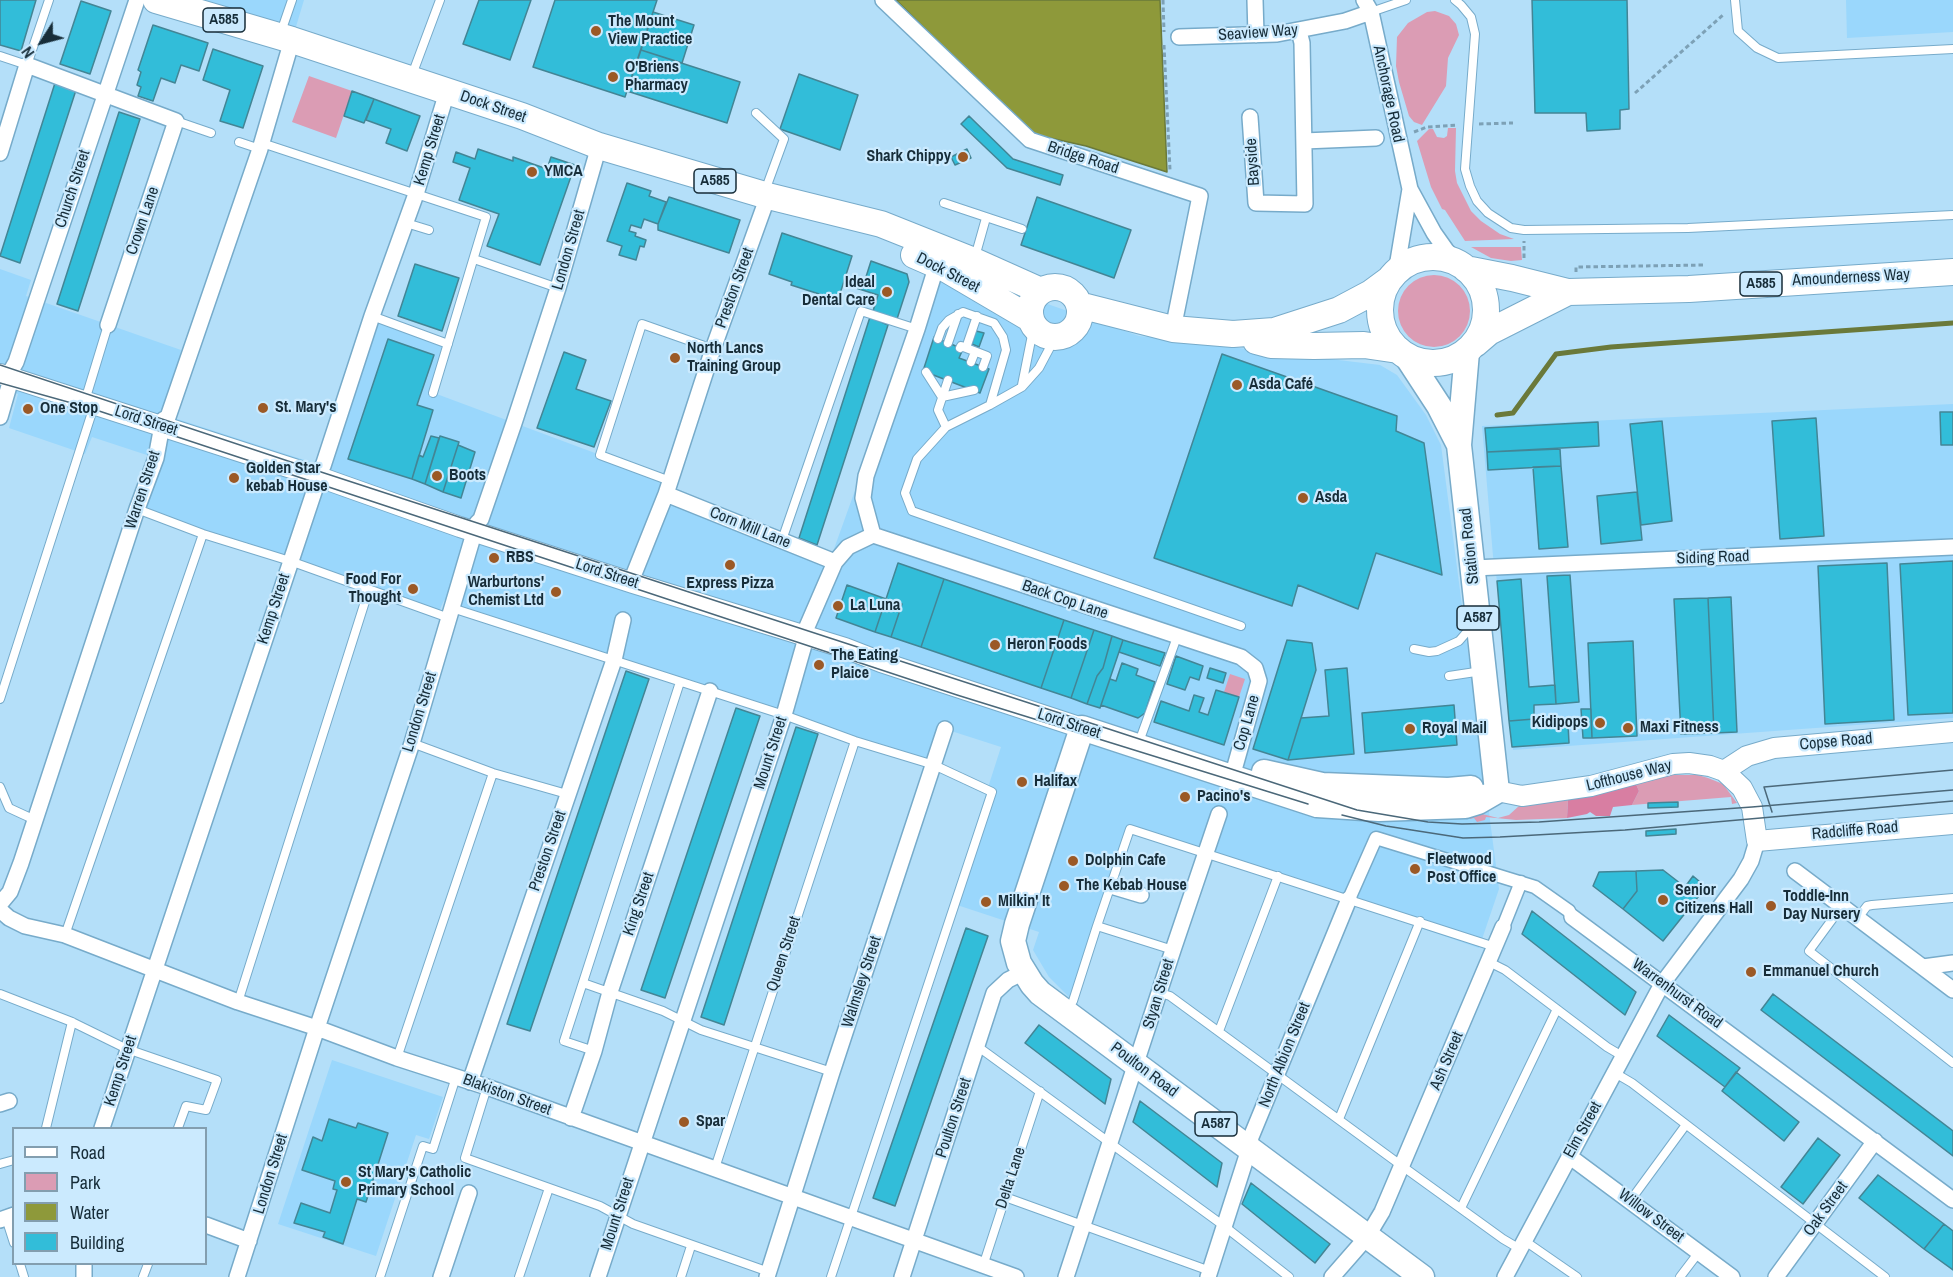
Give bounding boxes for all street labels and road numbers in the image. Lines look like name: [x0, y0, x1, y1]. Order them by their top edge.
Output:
road number: A585: [203, 8, 245, 32]
street label: Seaview Way: [1218, 21, 1298, 45]
street label: Anchorage Road: [1368, 44, 1408, 144]
street label: Dock Street: [457, 87, 529, 127]
street label: Kemp Street: [410, 112, 450, 188]
street label: Bridge Road: [1045, 137, 1121, 179]
street label: Bayside: [1242, 138, 1264, 186]
street label: Church Street: [51, 148, 95, 230]
road number: A585: [694, 169, 736, 193]
street label: Crown Lane: [122, 184, 164, 258]
street label: London Street: [548, 208, 590, 292]
street label: Preston Street: [712, 245, 758, 331]
street label: Dock Street: [913, 249, 983, 297]
street label: Amounderness Way: [1792, 265, 1910, 291]
road number: A585: [1740, 272, 1782, 296]
street label: Lord Street: [112, 402, 180, 440]
street label: Warren Street: [121, 448, 165, 532]
street label: Corn Mill Lane: [707, 503, 793, 553]
street label: Station Road: [1456, 507, 1484, 585]
street label: Siding Road: [1676, 547, 1750, 569]
street label: Lord Street: [573, 555, 641, 593]
street label: Kemp Street: [254, 571, 294, 647]
street label: Back Cop Lane: [1019, 576, 1111, 624]
road number: A587: [1457, 606, 1499, 630]
street label: London Street: [399, 670, 441, 754]
street label: Cop Lane: [1230, 693, 1264, 753]
street label: Lord Street: [1035, 705, 1103, 743]
street label: Mount Street: [750, 714, 792, 792]
street label: Copse Road: [1799, 729, 1873, 755]
street label: Lofthouse Way: [1584, 756, 1674, 796]
street label: Preston Street: [525, 808, 571, 894]
street label: Radcliffe Road: [1811, 818, 1899, 844]
street label: King Street: [619, 870, 659, 938]
street label: Queen Street: [763, 914, 805, 994]
street label: Walmsley Street: [838, 934, 886, 1030]
street label: Warrenhurst Road: [1628, 955, 1726, 1033]
street label: Styan Street: [1139, 957, 1179, 1031]
street label: North Albion Street: [1255, 1000, 1315, 1110]
street label: Ash Street: [1426, 1029, 1468, 1093]
street label: Kemp Street: [101, 1033, 141, 1109]
street label: Poulton Road: [1106, 1038, 1182, 1102]
street label: Blakiston Street: [460, 1070, 554, 1120]
street label: Poulton Street: [932, 1075, 976, 1161]
street label: Elm Street: [1560, 1099, 1606, 1161]
road number: A587: [1195, 1112, 1237, 1136]
street label: London Street: [250, 1132, 292, 1216]
street label: Delta Lane: [992, 1145, 1030, 1211]
street label: Mount Street: [597, 1175, 639, 1253]
street label: Oak Street: [1800, 1178, 1852, 1240]
street label: Willow Street: [1614, 1185, 1688, 1247]

